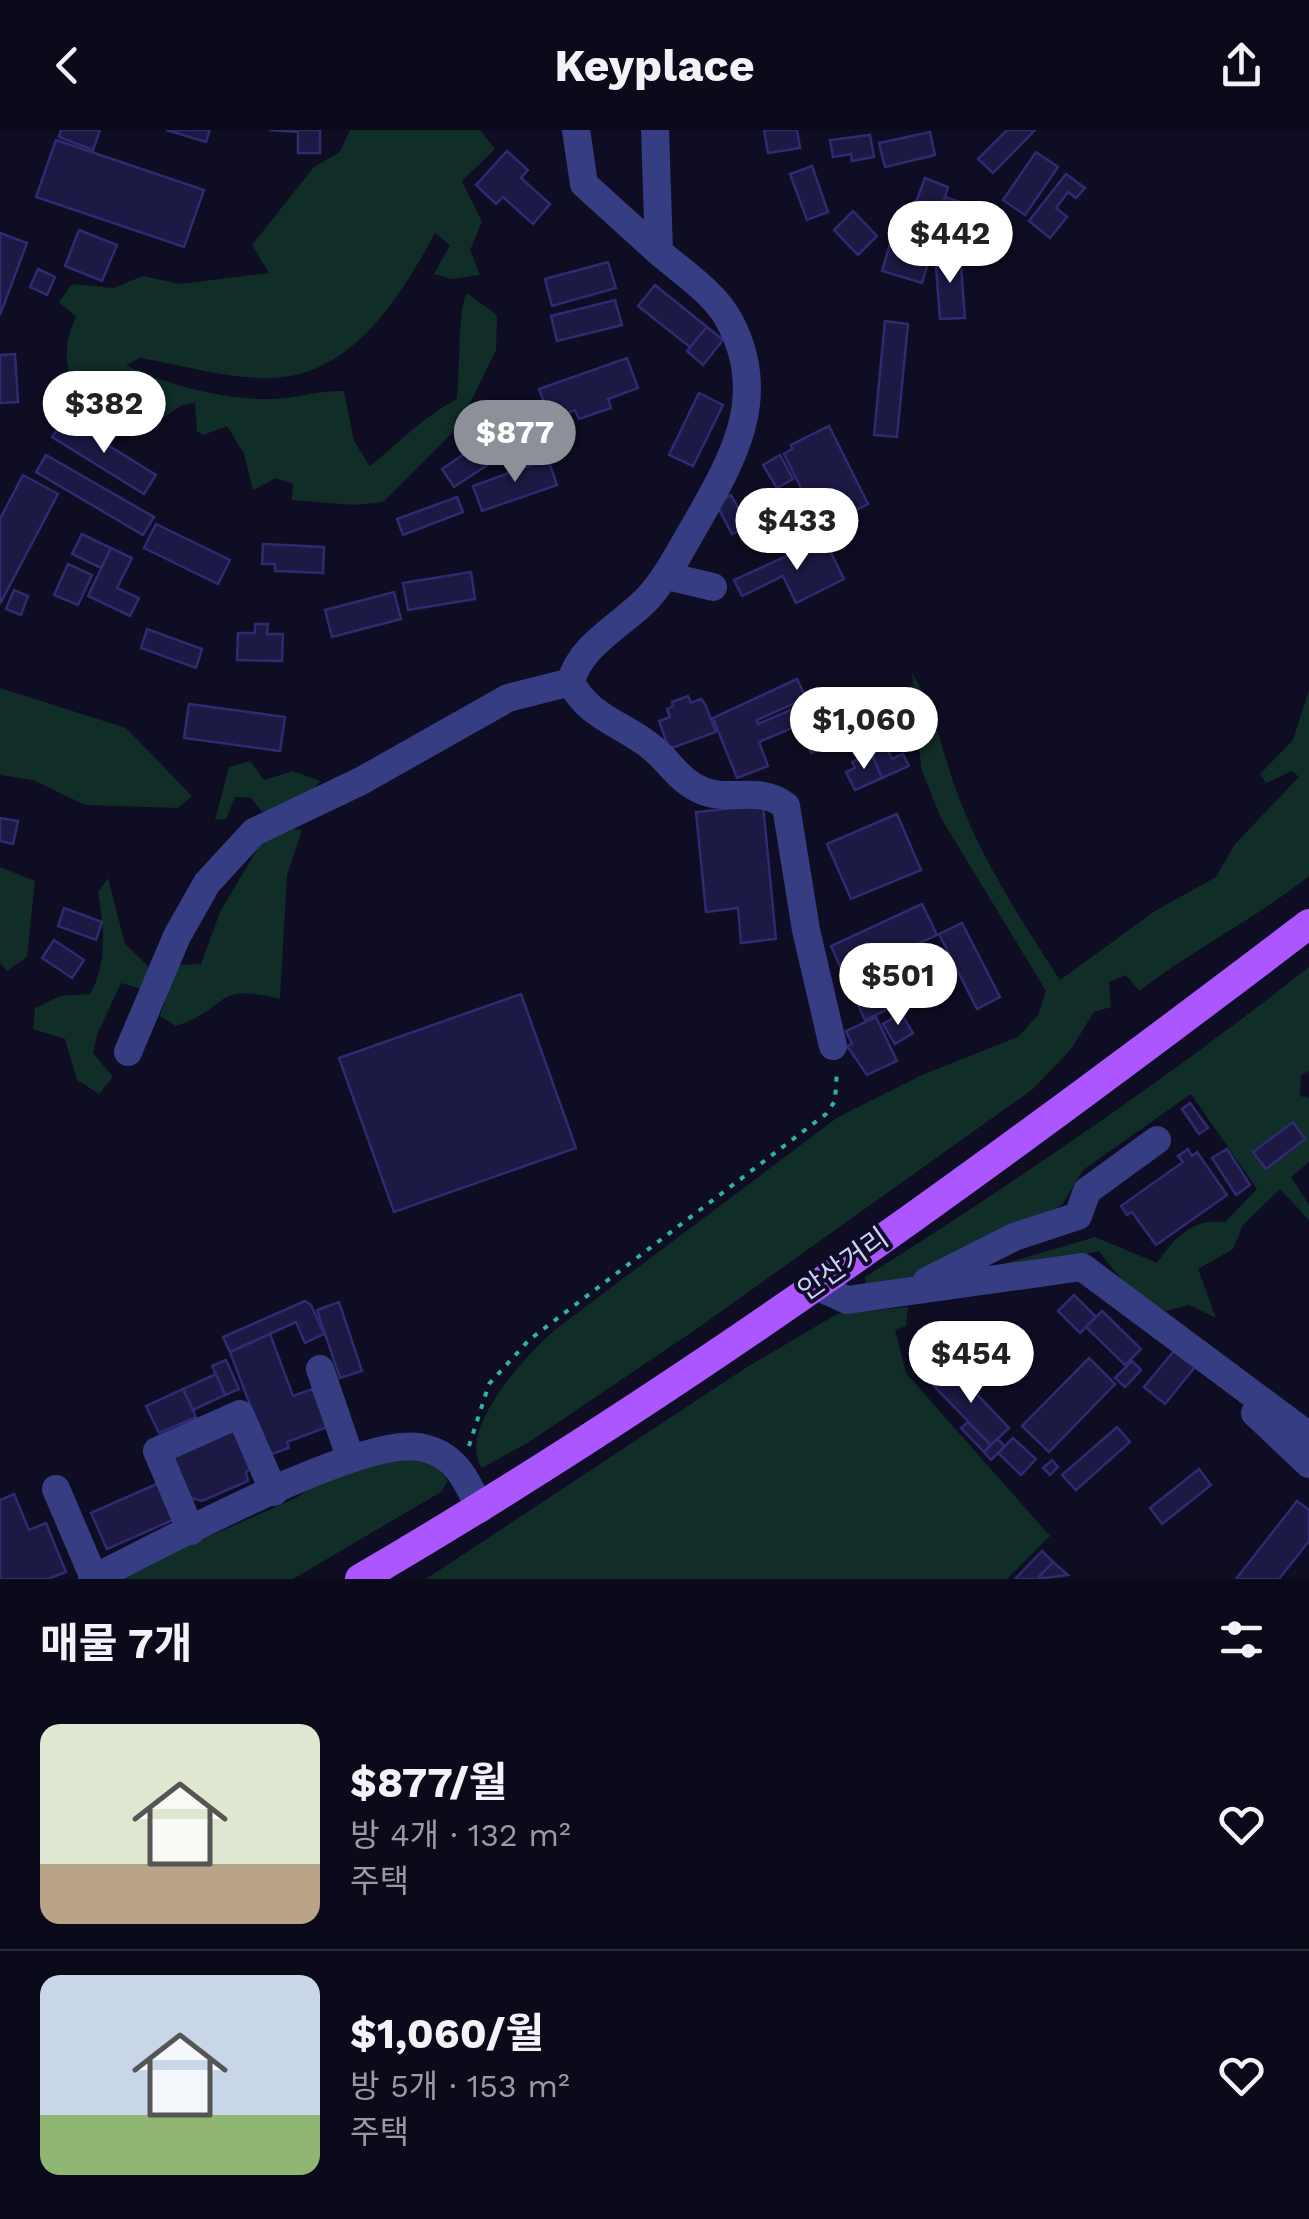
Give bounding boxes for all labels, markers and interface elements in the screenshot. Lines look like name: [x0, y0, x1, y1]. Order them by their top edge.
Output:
icon: back: [40, 38, 95, 93]
icon: share: [1214, 38, 1269, 93]
text: Keyplace: [554, 39, 755, 92]
pin: $442: [891, 201, 1009, 286]
text: $442: [910, 214, 990, 252]
pin: $382: [45, 371, 163, 456]
text: $382: [65, 384, 143, 422]
pin: $877: [456, 400, 574, 485]
text: $877: [476, 413, 554, 451]
pin: $433: [738, 488, 856, 573]
text: $433: [757, 501, 837, 539]
pin: $1,060: [783, 687, 945, 772]
text: $1,060: [812, 700, 916, 738]
pin: $501: [839, 943, 957, 1028]
text: $501: [861, 956, 935, 994]
street label: 안산거리: [791, 1221, 895, 1307]
pin: $454: [912, 1321, 1030, 1406]
text: $454: [931, 1334, 1011, 1372]
icon: filters: [1214, 1612, 1269, 1667]
text: 매물 7개: [40, 1619, 192, 1668]
text: $877/월: [350, 1758, 507, 1807]
icon: home: [120, 1764, 240, 1884]
icon: heart: [1214, 1797, 1269, 1852]
text: 방 4개 · 132 m²: [350, 1816, 571, 1854]
text: 주택: [350, 1862, 409, 1900]
text: $1,060/월: [350, 2009, 544, 2058]
icon: home: [120, 2015, 240, 2135]
icon: heart: [1214, 2048, 1269, 2103]
text: 방 5개 · 153 m²: [350, 2067, 570, 2105]
text: 주택: [350, 2113, 409, 2151]

